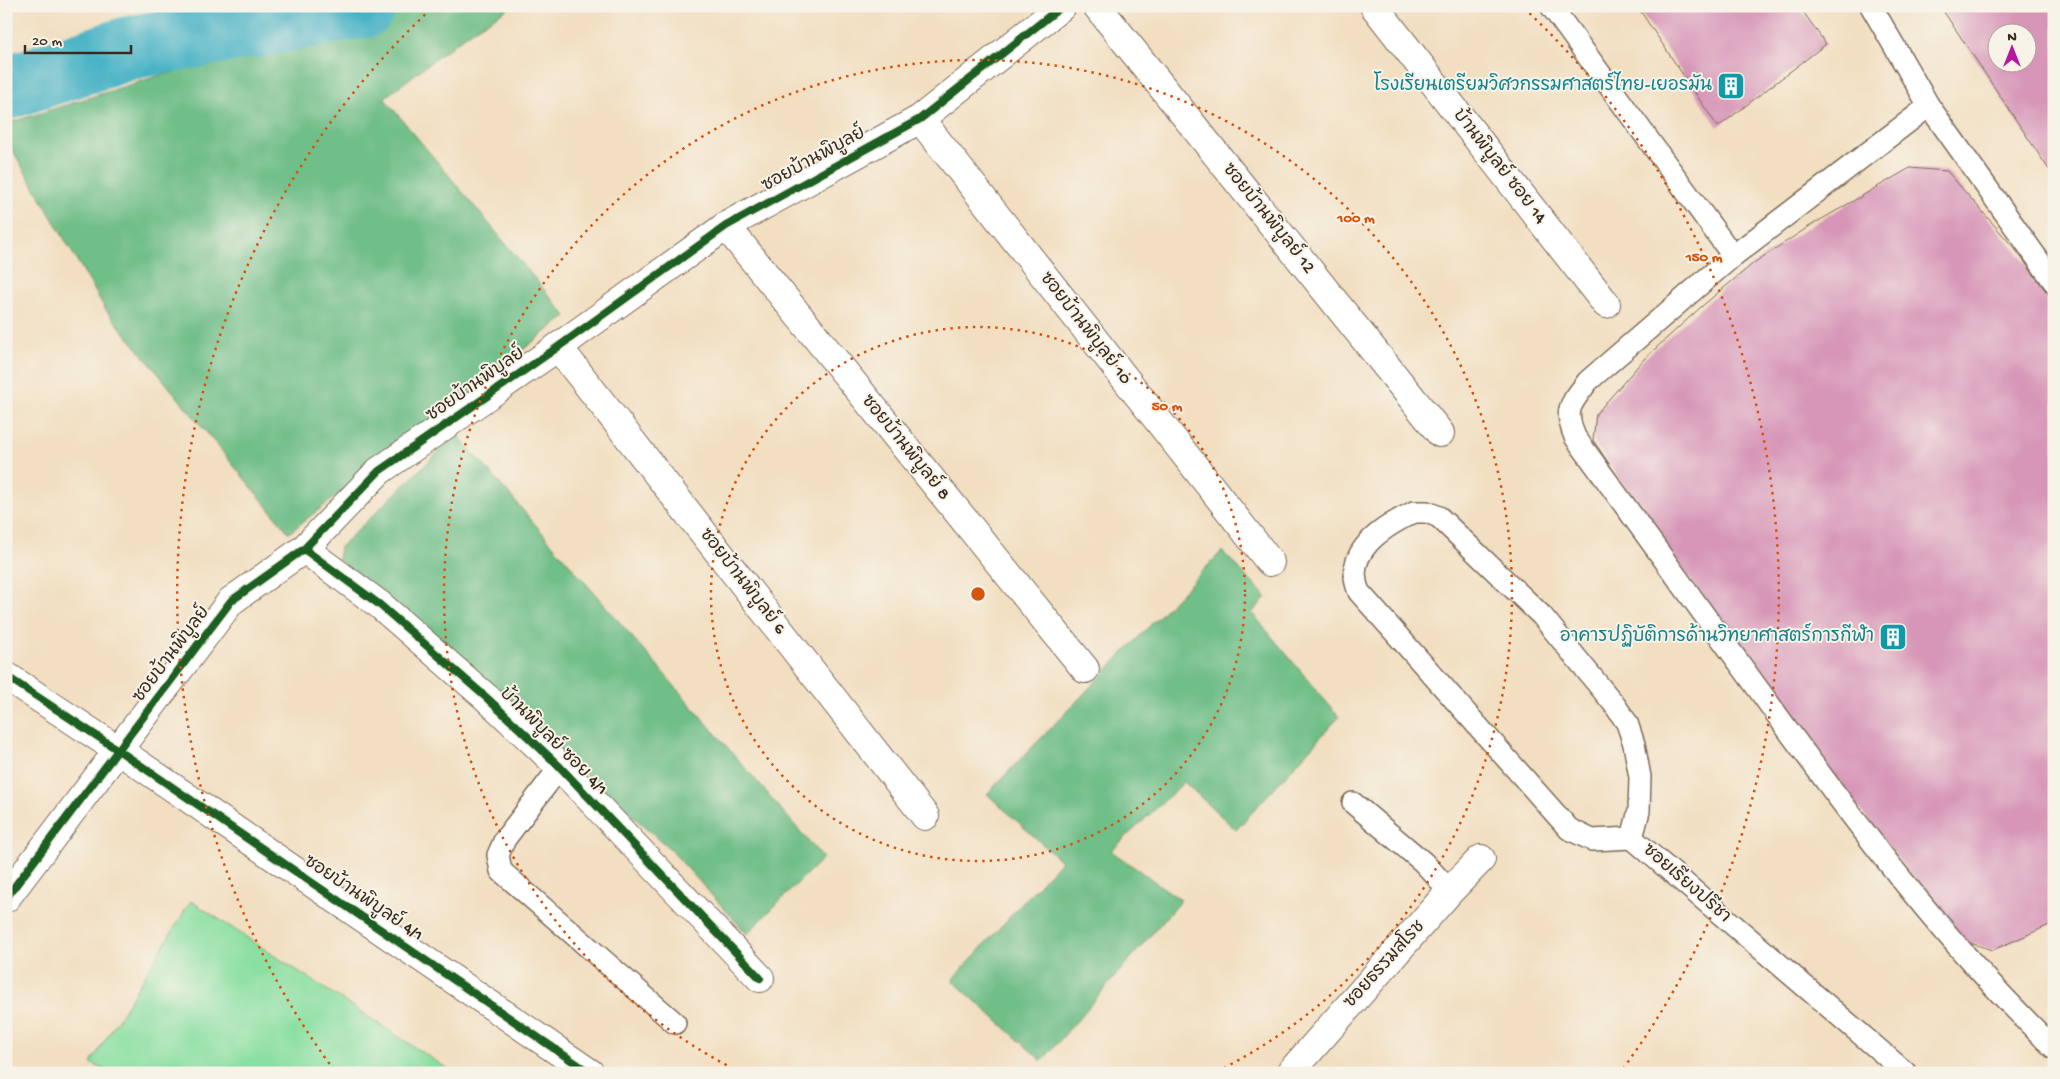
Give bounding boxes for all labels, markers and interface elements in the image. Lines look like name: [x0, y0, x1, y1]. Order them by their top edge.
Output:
scale bar: [25, 22, 131, 54]
north arrow: [1988, 22, 2038, 72]
text: N: [2007, 29, 2017, 46]
text: 20 m: [32, 33, 62, 51]
place label: โรงเรียนเตรียมวิศวกรรมศาสตร์ไทย-เยอรมัน: [1374, 71, 1712, 97]
building icon: โรงเรียนเตรียมวิศวกรรมศาสตร์ไทย-เยอรมัน: [1716, 71, 1746, 101]
street label: บ้านพิบูลย์ ซอย 14: [1447, 102, 1555, 230]
street label: ซอยบ้านพิบูลย์: [756, 118, 870, 198]
street label: ซอยบ้านพิบูลย์ 12: [1216, 157, 1323, 279]
text: 100 m: [1336, 210, 1375, 228]
text: 150 m: [1685, 249, 1723, 267]
street label: ซอยบ้านพิบูลย์ 10: [1034, 266, 1139, 390]
street label: ซอยบ้านพิบูลย์: [420, 339, 530, 427]
street label: ซอยบ้านพิบูลย์ 8: [855, 388, 958, 506]
text: 50 m: [1152, 398, 1183, 416]
street label: ซอยบ้านพิบูลย์ 6: [693, 522, 794, 640]
centre of rings: [969, 585, 987, 603]
street label: ซอยบ้านพิบูลย์: [125, 600, 216, 708]
place label: อาคารปฏิบัติการด้านวิทยาศาสตร์การกีฬา: [1560, 622, 1874, 648]
building icon: อาคารปฏิบัติการด้านวิทยาศาสตร์การกีฬา: [1878, 622, 1908, 652]
street label: บ้านพิบูลย์ ซอย 4/1: [494, 680, 615, 801]
street label: ซอยเรียงปรีชา: [1638, 837, 1737, 928]
street label: ซอยบ้านพิบูลย์ 4/1: [299, 847, 430, 948]
street label: ซอยธรรมสโรช: [1336, 913, 1430, 1013]

